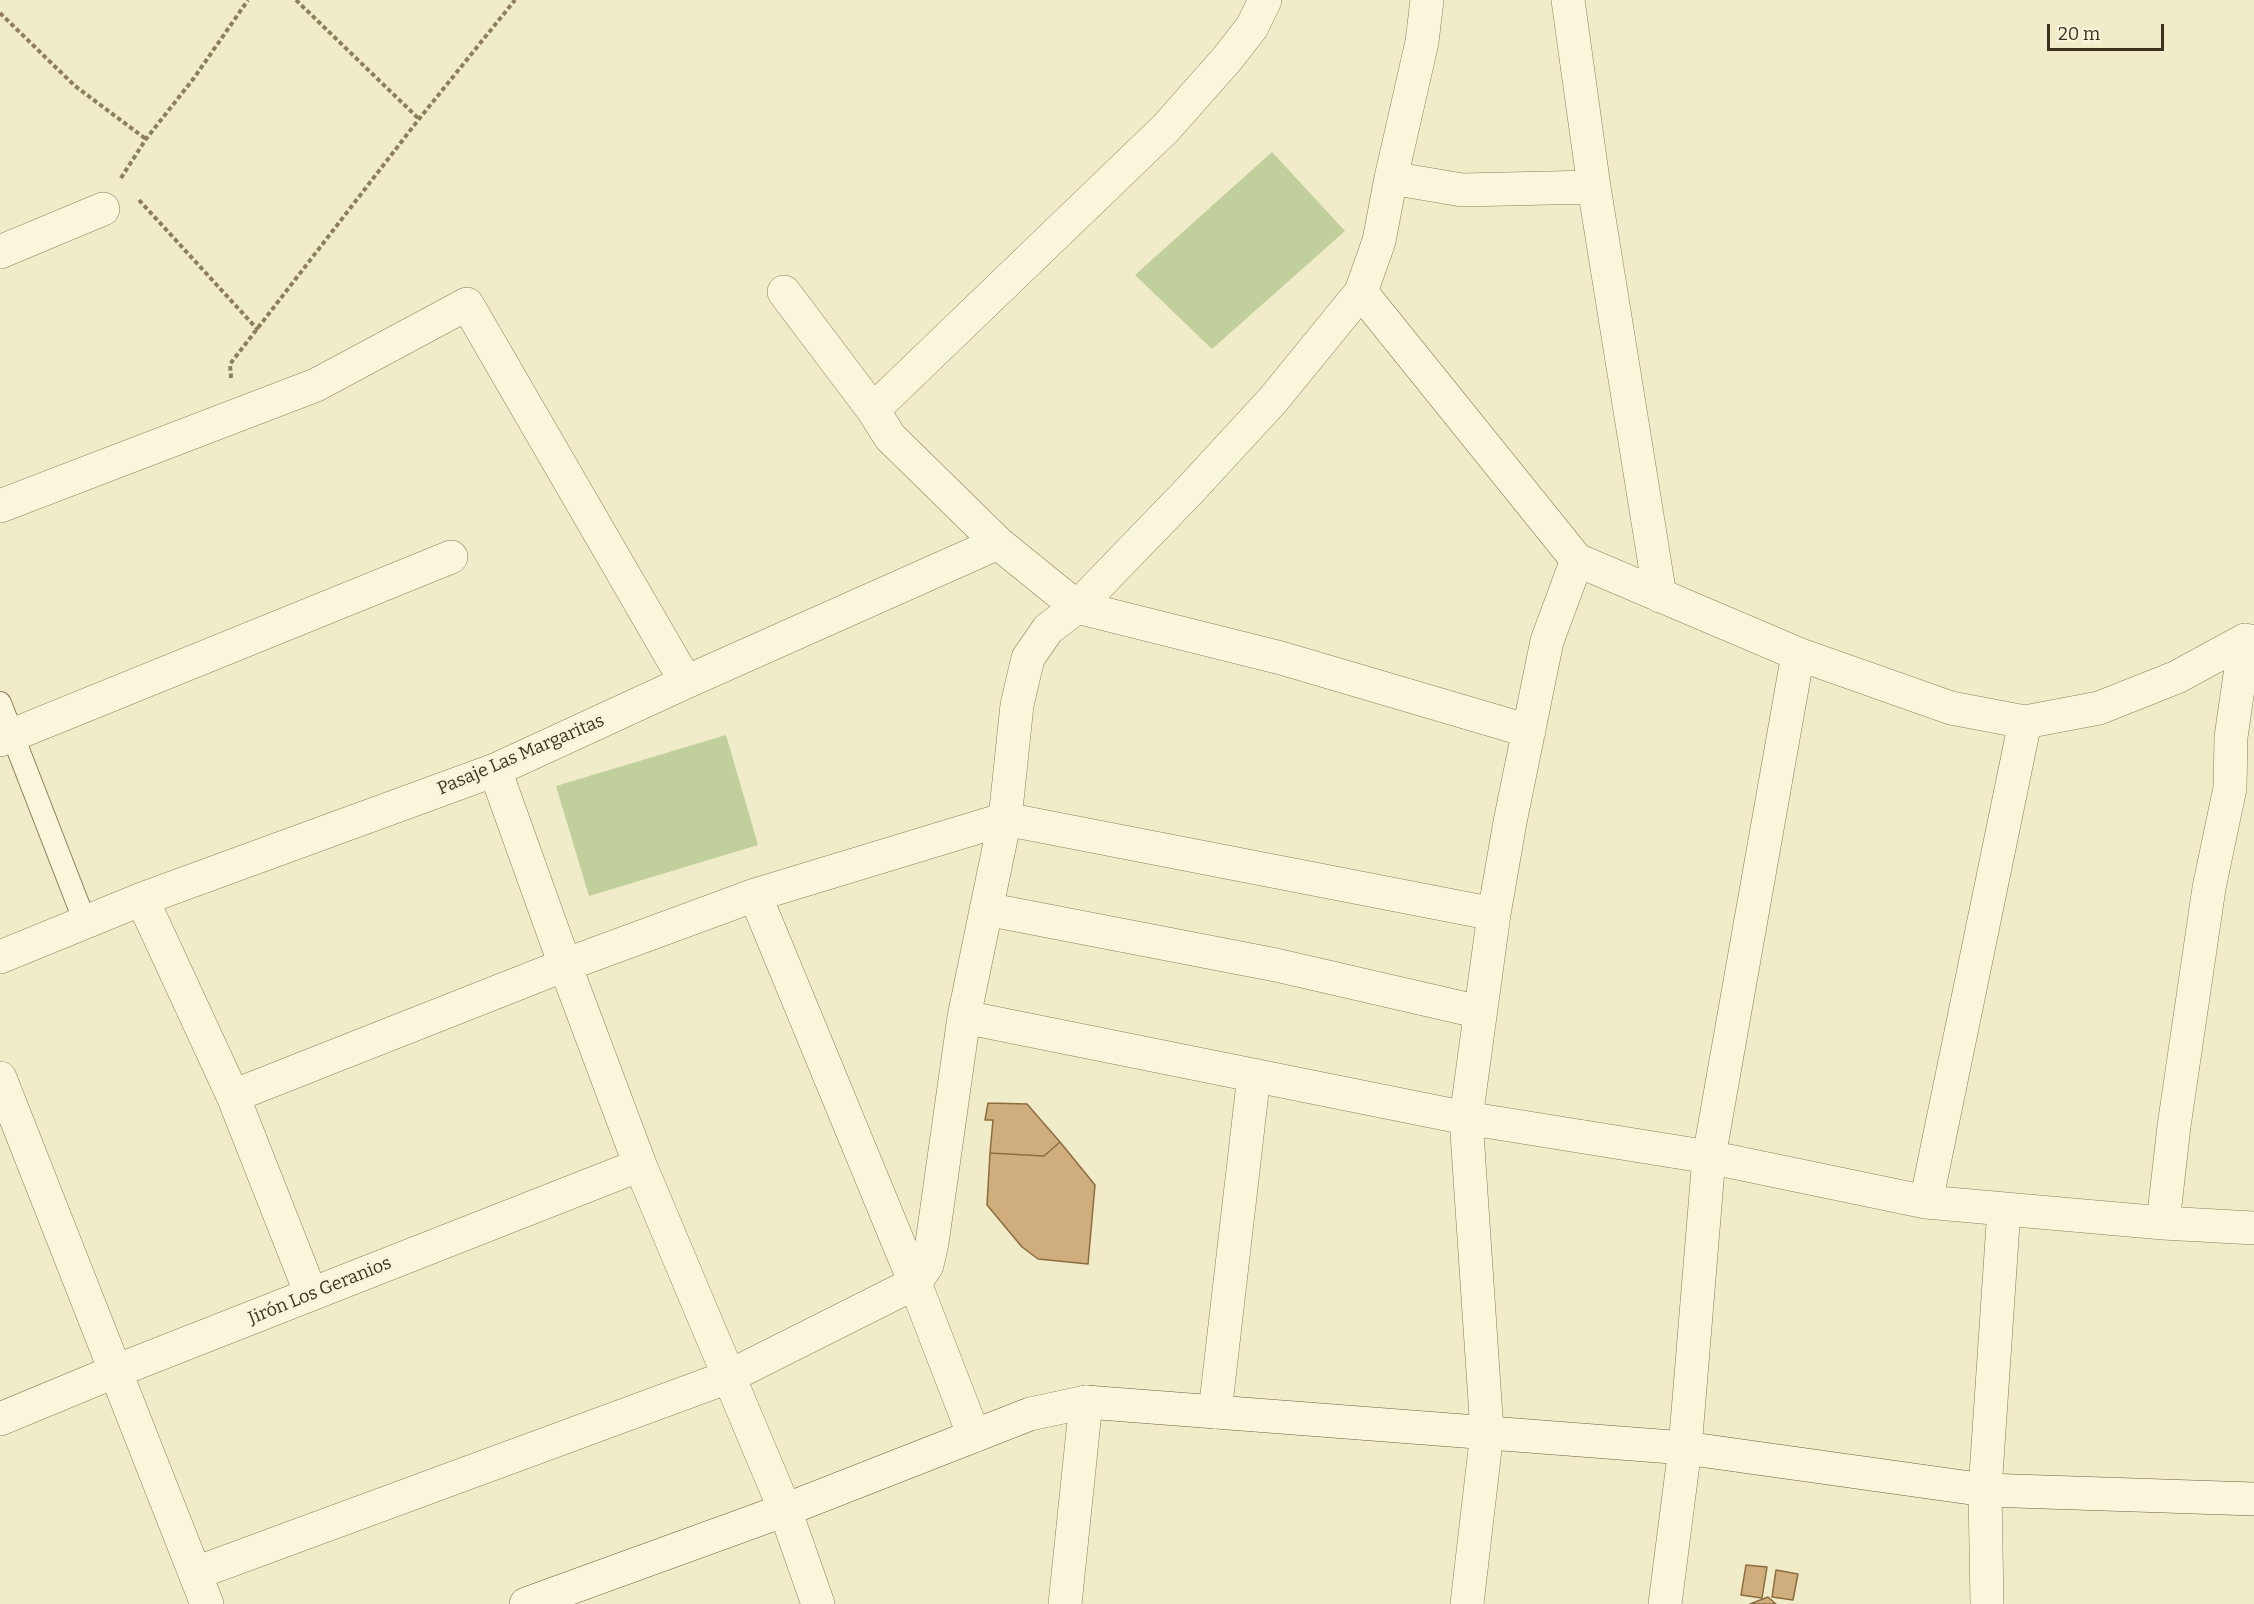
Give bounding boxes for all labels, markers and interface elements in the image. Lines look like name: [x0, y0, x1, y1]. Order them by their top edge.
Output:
scale bar: [2050, 12, 2167, 50]
text: 20 m: [2058, 23, 2100, 45]
street label: Pasaje Las Margaritas: [434, 710, 608, 800]
street label: Jirón Los Geranios: [245, 1252, 395, 1330]

